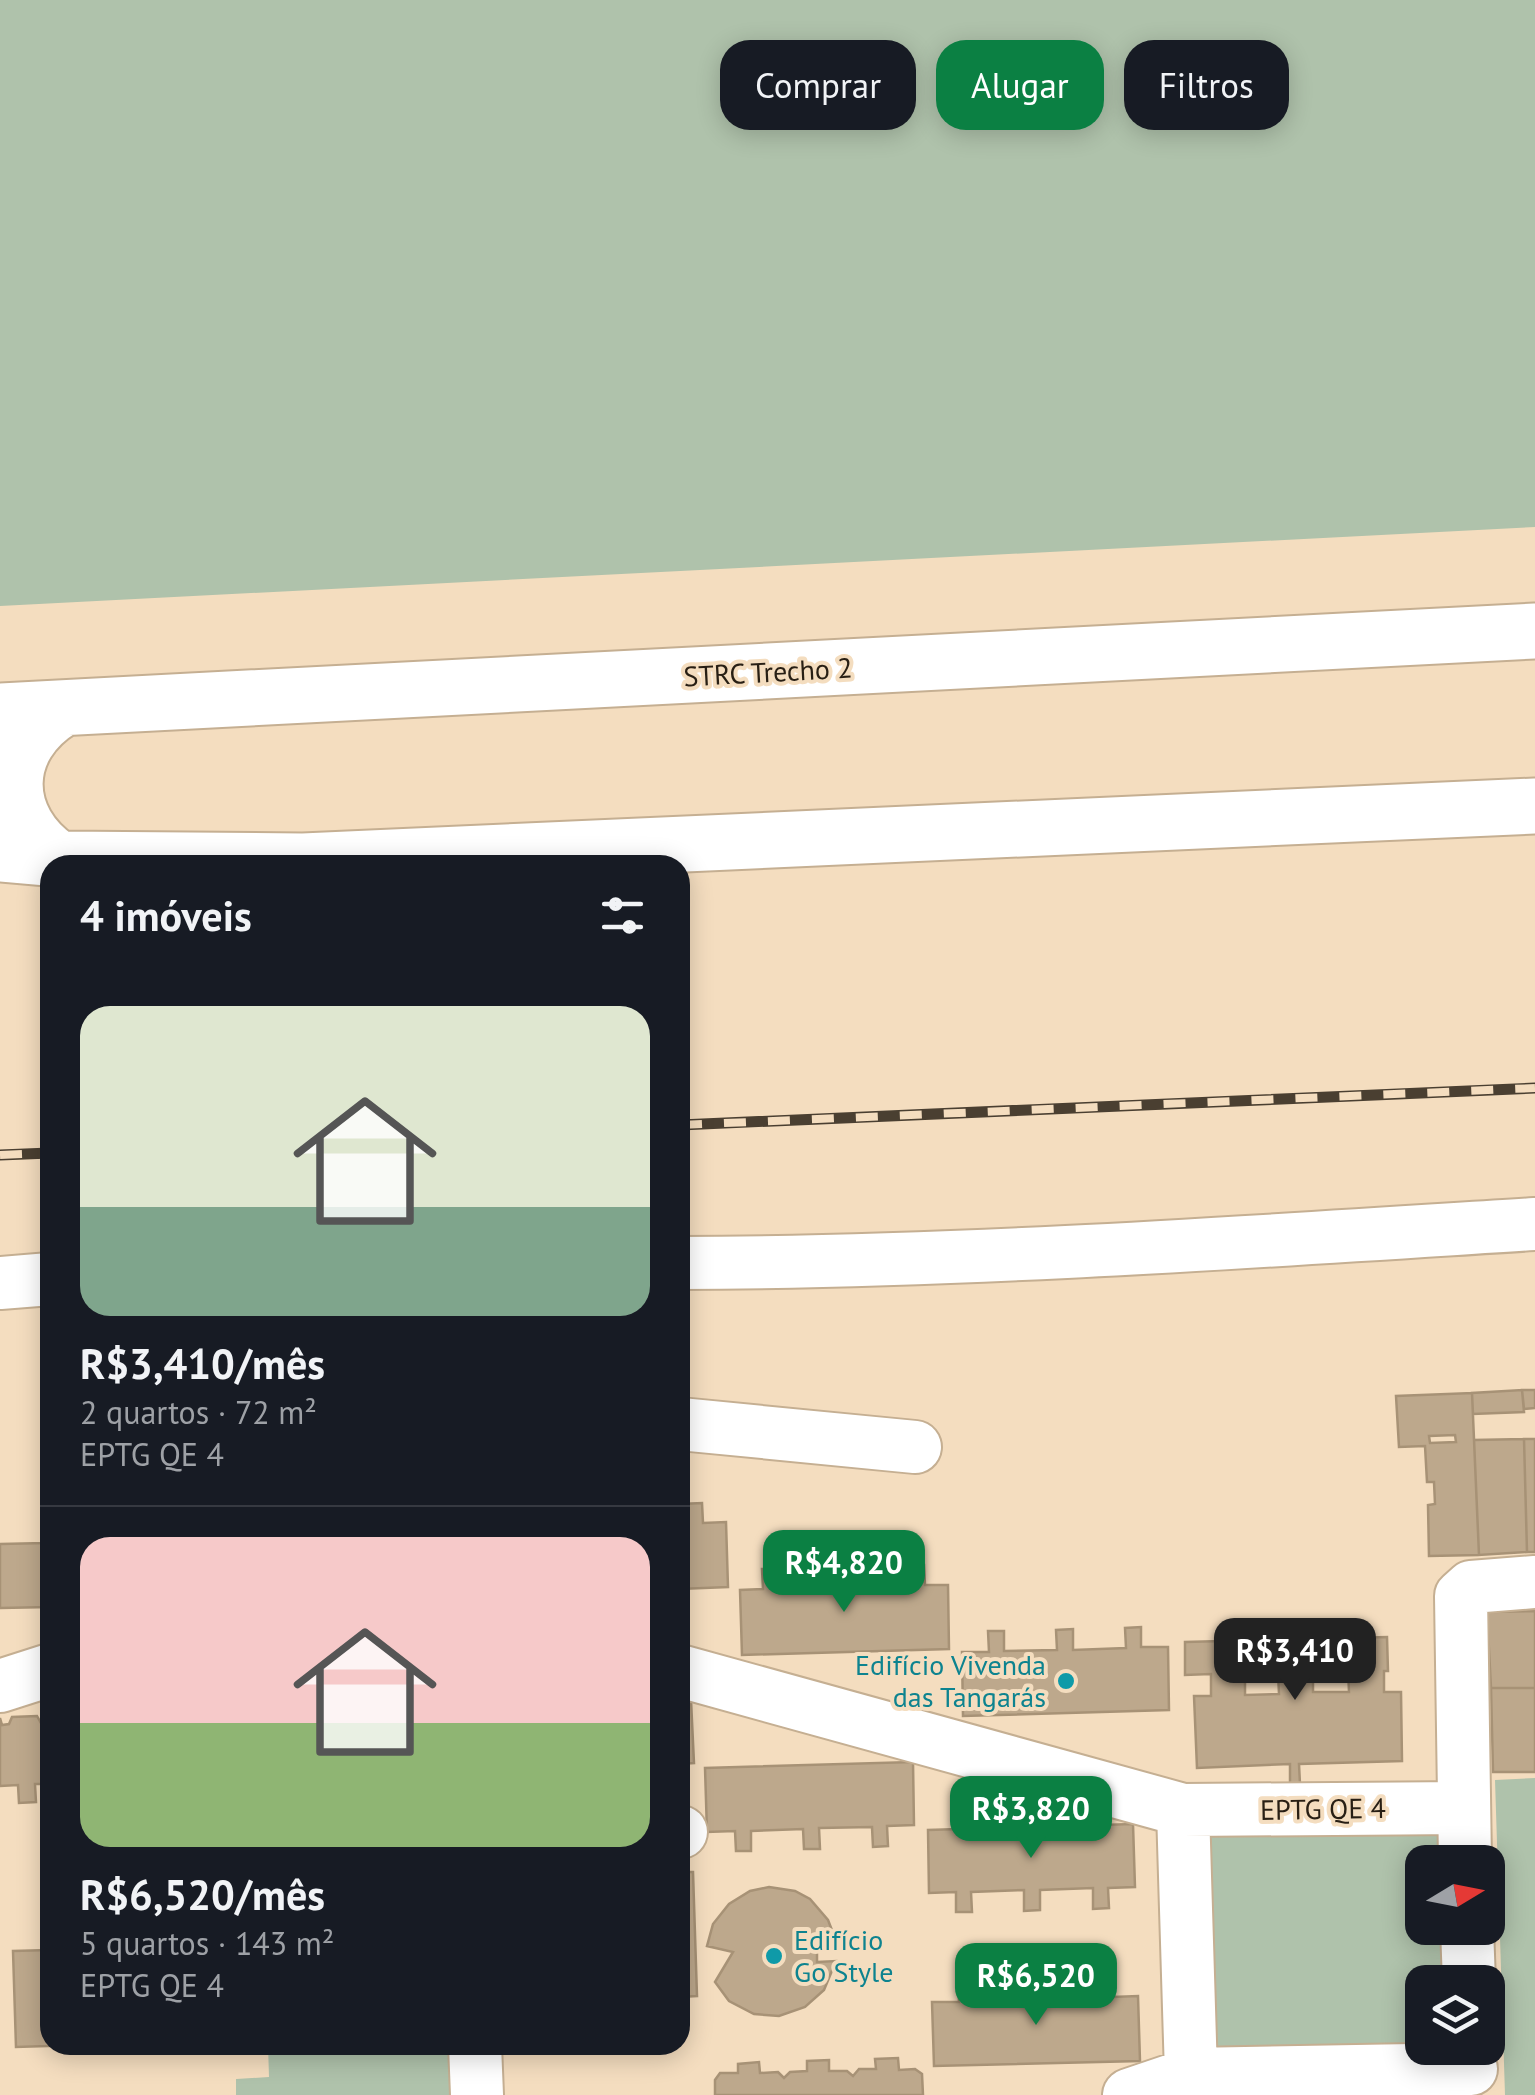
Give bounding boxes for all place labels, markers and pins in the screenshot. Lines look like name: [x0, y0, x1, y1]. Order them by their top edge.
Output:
pin: R$4,820: [752, 1530, 936, 1615]
pin: R$3,410: [1203, 1618, 1387, 1703]
place label: Edifício Vivenda das Tangarás: [855, 1646, 1046, 1715]
marker: Edifício Vivenda das Tangarás: [1055, 1670, 1077, 1692]
pin: R$3,820: [939, 1776, 1123, 1861]
place label: Edifício Go Style: [794, 1921, 893, 1990]
pin: R$6,520: [944, 1943, 1128, 2028]
marker: Edifício Go Style: [763, 1945, 785, 1967]

